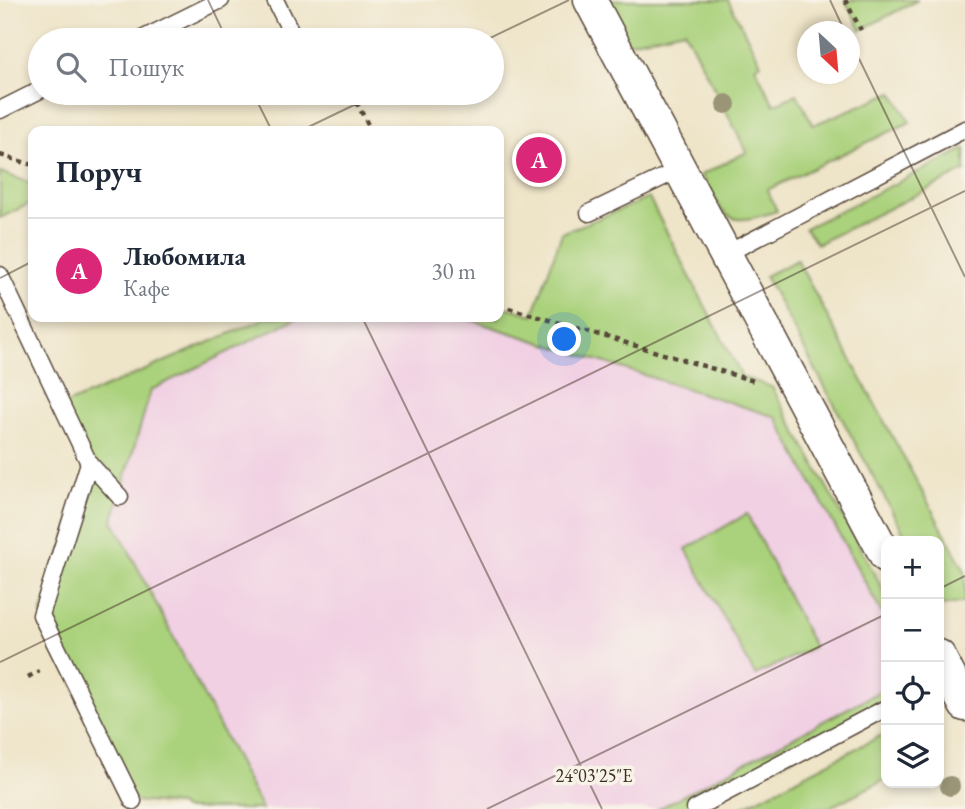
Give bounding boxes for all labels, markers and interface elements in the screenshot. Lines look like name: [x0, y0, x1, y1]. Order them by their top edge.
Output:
north arrow: [797, 21, 860, 84]
search box: [28, 28, 504, 105]
icon: search: [52, 48, 90, 86]
text: Пошук: [108, 50, 184, 84]
pin: A: [516, 134, 562, 186]
text: Поруч: [56, 152, 142, 191]
text: Любомила: [123, 239, 246, 273]
text: A: [71, 256, 87, 286]
text: 30 m: [431, 256, 476, 286]
text: Кафе: [123, 273, 170, 303]
your location: [547, 322, 581, 356]
map controls: [881, 536, 944, 788]
button: +: [881, 536, 944, 599]
button: −: [881, 599, 944, 662]
button: locate: [881, 662, 944, 725]
button: layers: [881, 725, 944, 788]
text: 24°03'25"E: [556, 764, 632, 787]

